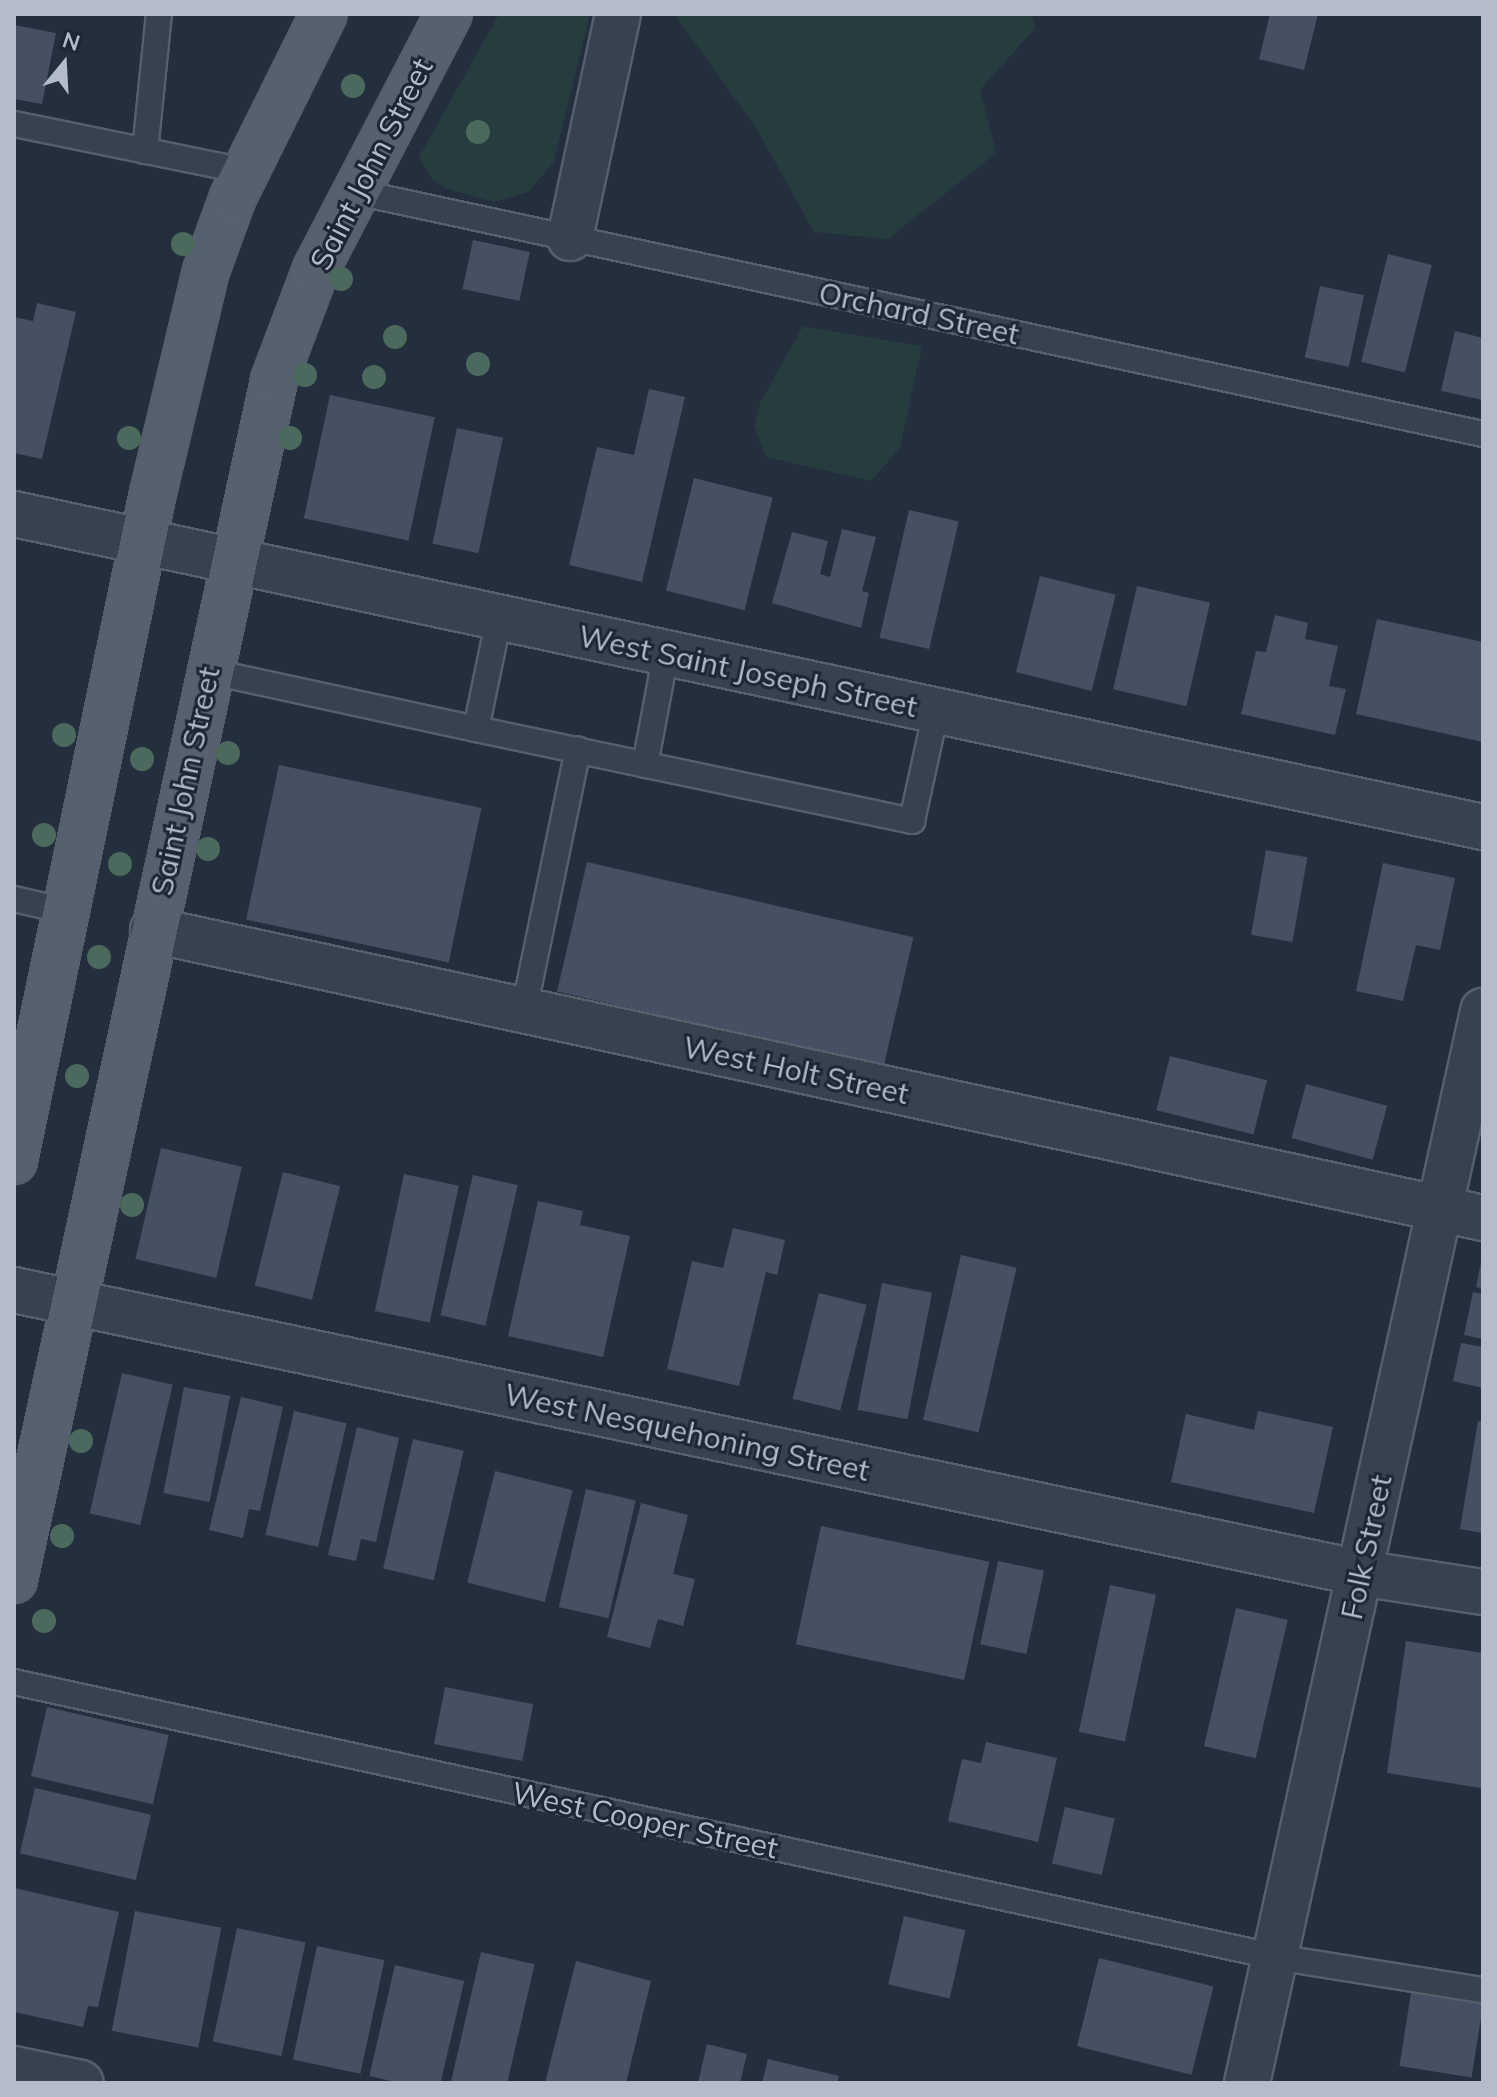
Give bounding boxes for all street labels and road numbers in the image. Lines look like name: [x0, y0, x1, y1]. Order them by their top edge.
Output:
street label: Saint John Street: [302, 52, 440, 276]
street label: Orchard Street: [816, 274, 1022, 352]
street label: West Saint Joseph Street: [575, 617, 921, 725]
street label: Saint John Street: [143, 663, 227, 899]
street label: West Holt Street: [680, 1029, 912, 1111]
street label: West Nesquehoning Street: [501, 1376, 873, 1488]
street label: Folk Street: [1333, 1471, 1399, 1623]
street label: West Cooper Street: [509, 1774, 781, 1866]

